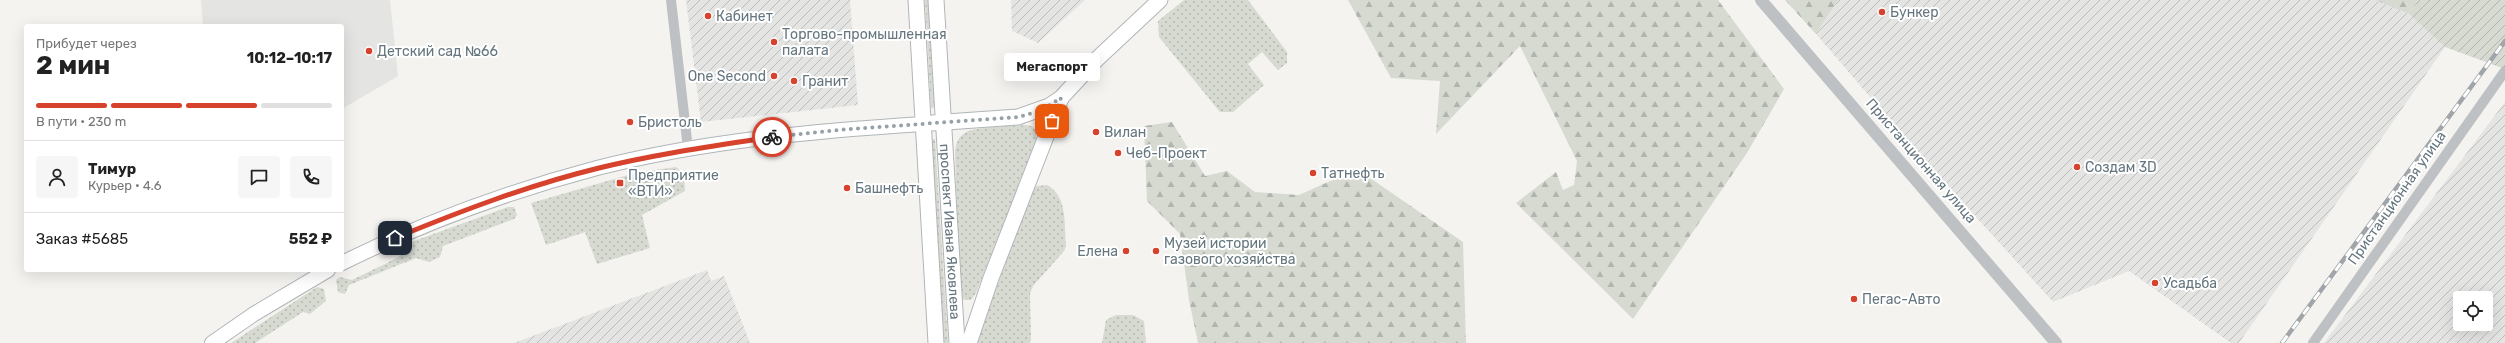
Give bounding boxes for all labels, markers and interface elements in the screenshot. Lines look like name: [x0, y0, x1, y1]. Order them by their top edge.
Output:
place label: Бункер: [1890, 4, 1939, 21]
marker: Бункер: [1877, 7, 1887, 17]
place label: Кабинет: [716, 8, 773, 25]
marker: Кабинет: [703, 11, 713, 21]
place label: Торгово-промышленная палата: [782, 26, 947, 59]
text: Прибудет через: [36, 36, 137, 51]
marker: Торгово-промышленная палата: [769, 37, 779, 47]
place label: Детский сад №66: [377, 43, 498, 60]
marker: Детский сад №66: [364, 46, 374, 56]
text: 10:12–10:17: [247, 49, 332, 67]
text: 2 мин: [36, 50, 110, 81]
callout: Мегаспорт: [1004, 53, 1100, 81]
text: Мегаспорт: [1016, 59, 1088, 74]
place label: One Second: [688, 68, 766, 85]
marker: One Second: [769, 71, 779, 81]
place label: Гранит: [802, 73, 848, 90]
marker: Гранит: [789, 76, 799, 86]
street label: Пристанционная улица: [1862, 95, 1980, 227]
pin: [1035, 104, 1069, 138]
icon: bag: [1041, 110, 1063, 132]
text: В пути · 230 m: [36, 114, 126, 129]
place label: Бристоль: [638, 114, 702, 131]
marker: Бристоль: [625, 117, 635, 127]
courier: [752, 117, 792, 157]
place label: Вилан: [1104, 124, 1146, 141]
icon: bike: [761, 126, 783, 148]
marker: Вилан: [1091, 127, 1101, 137]
street label: Пристанционная улица: [2344, 128, 2450, 268]
street label: проспект Ивана Яковлева: [936, 143, 964, 320]
place label: Чеб-Проект: [1126, 145, 1207, 162]
marker: Чеб-Проект: [1113, 148, 1123, 158]
button: person: [36, 156, 78, 198]
button: chat: [238, 156, 280, 198]
button: phone: [290, 156, 332, 198]
place label: Создам 3D: [2085, 159, 2157, 176]
text: Тимур: [88, 160, 136, 178]
marker: Создам 3D: [2072, 162, 2082, 172]
place label: Татнефть: [1321, 165, 1385, 182]
place label: Предприятие «ВТИ»: [628, 167, 719, 200]
marker: Татнефть: [1308, 168, 1318, 178]
text: Курьер · 4.6: [88, 178, 162, 193]
marker: Предприятие «ВТИ»: [615, 178, 625, 188]
place label: Башнефть: [855, 180, 923, 197]
marker: Башнефть: [842, 183, 852, 193]
pin: [378, 221, 412, 255]
icon: home: [384, 227, 406, 249]
text: Заказ #5685: [36, 230, 128, 248]
text: 552 ₽: [289, 230, 332, 248]
place label: Музей истории газового хозяйства: [1164, 235, 1296, 268]
place label: Елена: [1077, 243, 1118, 260]
marker: Елена: [1121, 246, 1131, 256]
marker: Музей истории газового хозяйства: [1151, 246, 1161, 256]
place label: Усадьба: [2163, 275, 2217, 292]
marker: Усадьба: [2150, 278, 2160, 288]
place label: Пегас-Авто: [1862, 291, 1941, 308]
map controls: [2453, 291, 2493, 331]
button: locate: [2453, 291, 2493, 331]
marker: Пегас-Авто: [1849, 294, 1859, 304]

